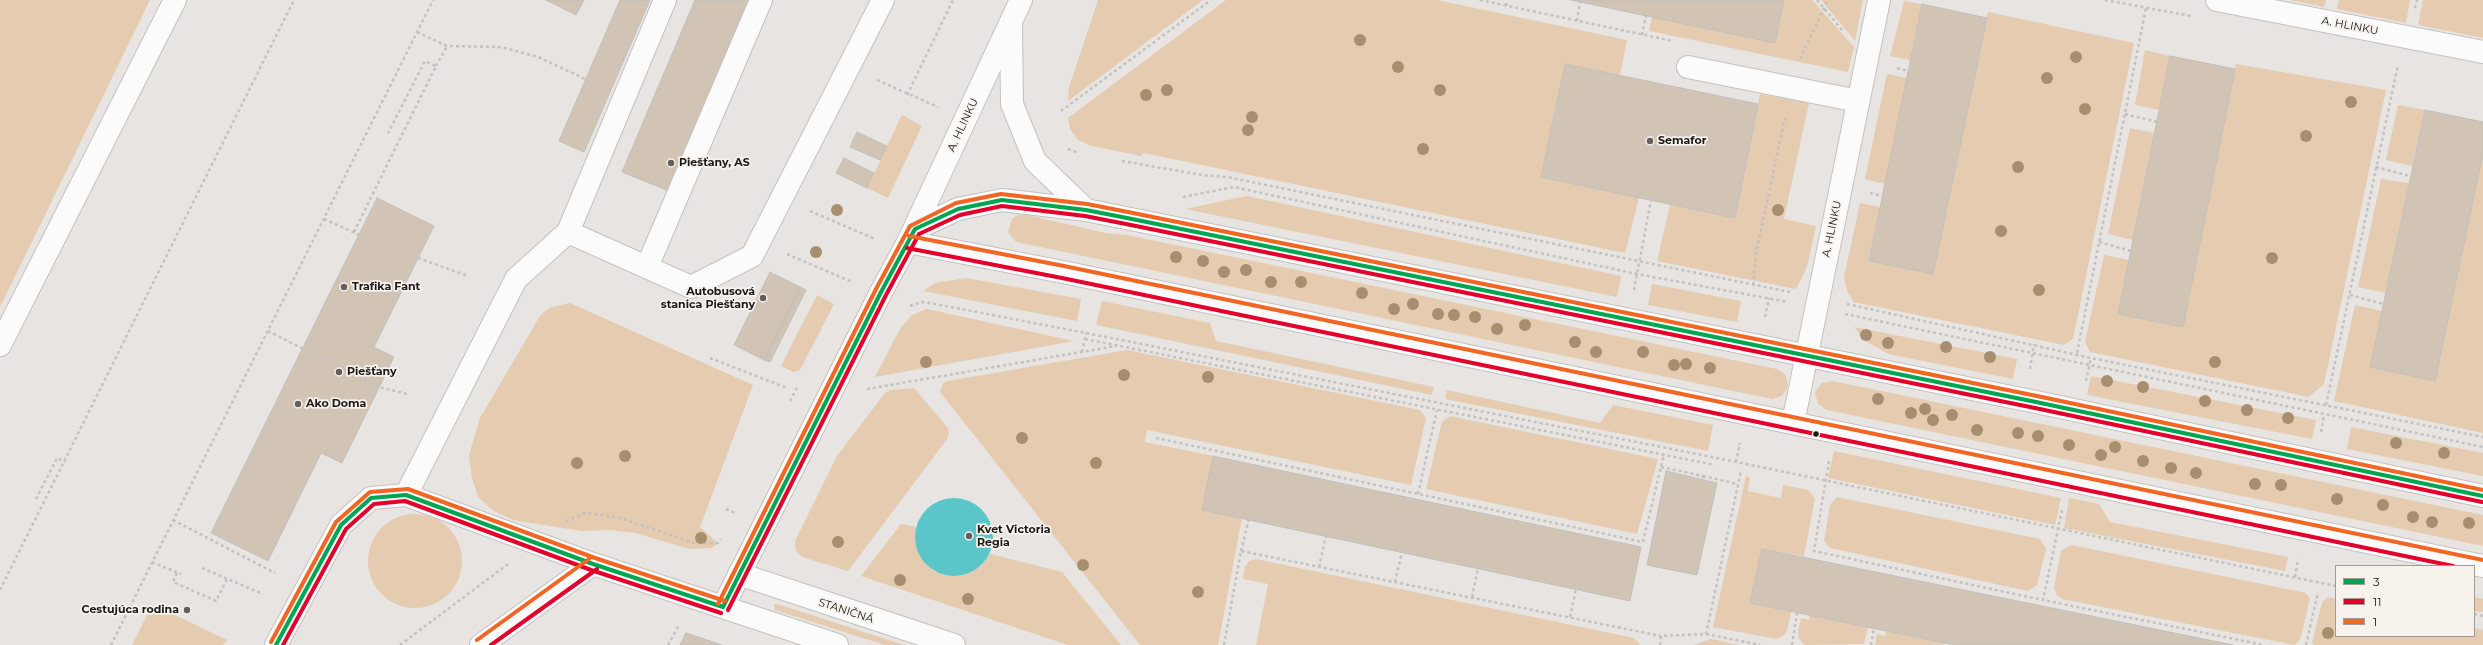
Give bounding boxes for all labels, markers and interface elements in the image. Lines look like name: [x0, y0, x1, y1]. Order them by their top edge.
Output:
street label: A. HLINKU: [2320, 14, 2380, 38]
street label: A. HLINKU: [945, 96, 981, 154]
place label: Semafor: [1658, 134, 1706, 148]
marker: Semafor: [1645, 136, 1655, 146]
place label: Piešťany, AS: [679, 156, 750, 170]
marker: Piešťany, AS: [666, 158, 676, 168]
street label: A. HLINKU: [1820, 199, 1844, 259]
place label: Trafika Fant: [352, 280, 420, 294]
marker: Trafika Fant: [339, 282, 349, 292]
place label: Autobusová stanica Piešťany: [661, 285, 755, 311]
marker: Autobusová stanica Piešťany: [758, 293, 768, 303]
place label: Piešťany: [347, 365, 397, 379]
marker: Piešťany: [334, 367, 344, 377]
place label: Ako Doma: [306, 397, 366, 411]
marker: Ako Doma: [293, 399, 303, 409]
unlabelled marker: [1811, 429, 1821, 439]
place label: Kvet Victoria Regia: [977, 523, 1051, 549]
marker: Kvet Victoria Regia: [964, 531, 974, 541]
legend: [2335, 565, 2475, 637]
text: 3: [2373, 574, 2380, 589]
text: 11: [2373, 594, 2382, 609]
street label: STANIČNÁ: [817, 596, 875, 626]
place label: Cestujúca rodina: [82, 603, 179, 617]
marker: Cestujúca rodina: [182, 605, 192, 615]
text: 1: [2373, 614, 2377, 629]

